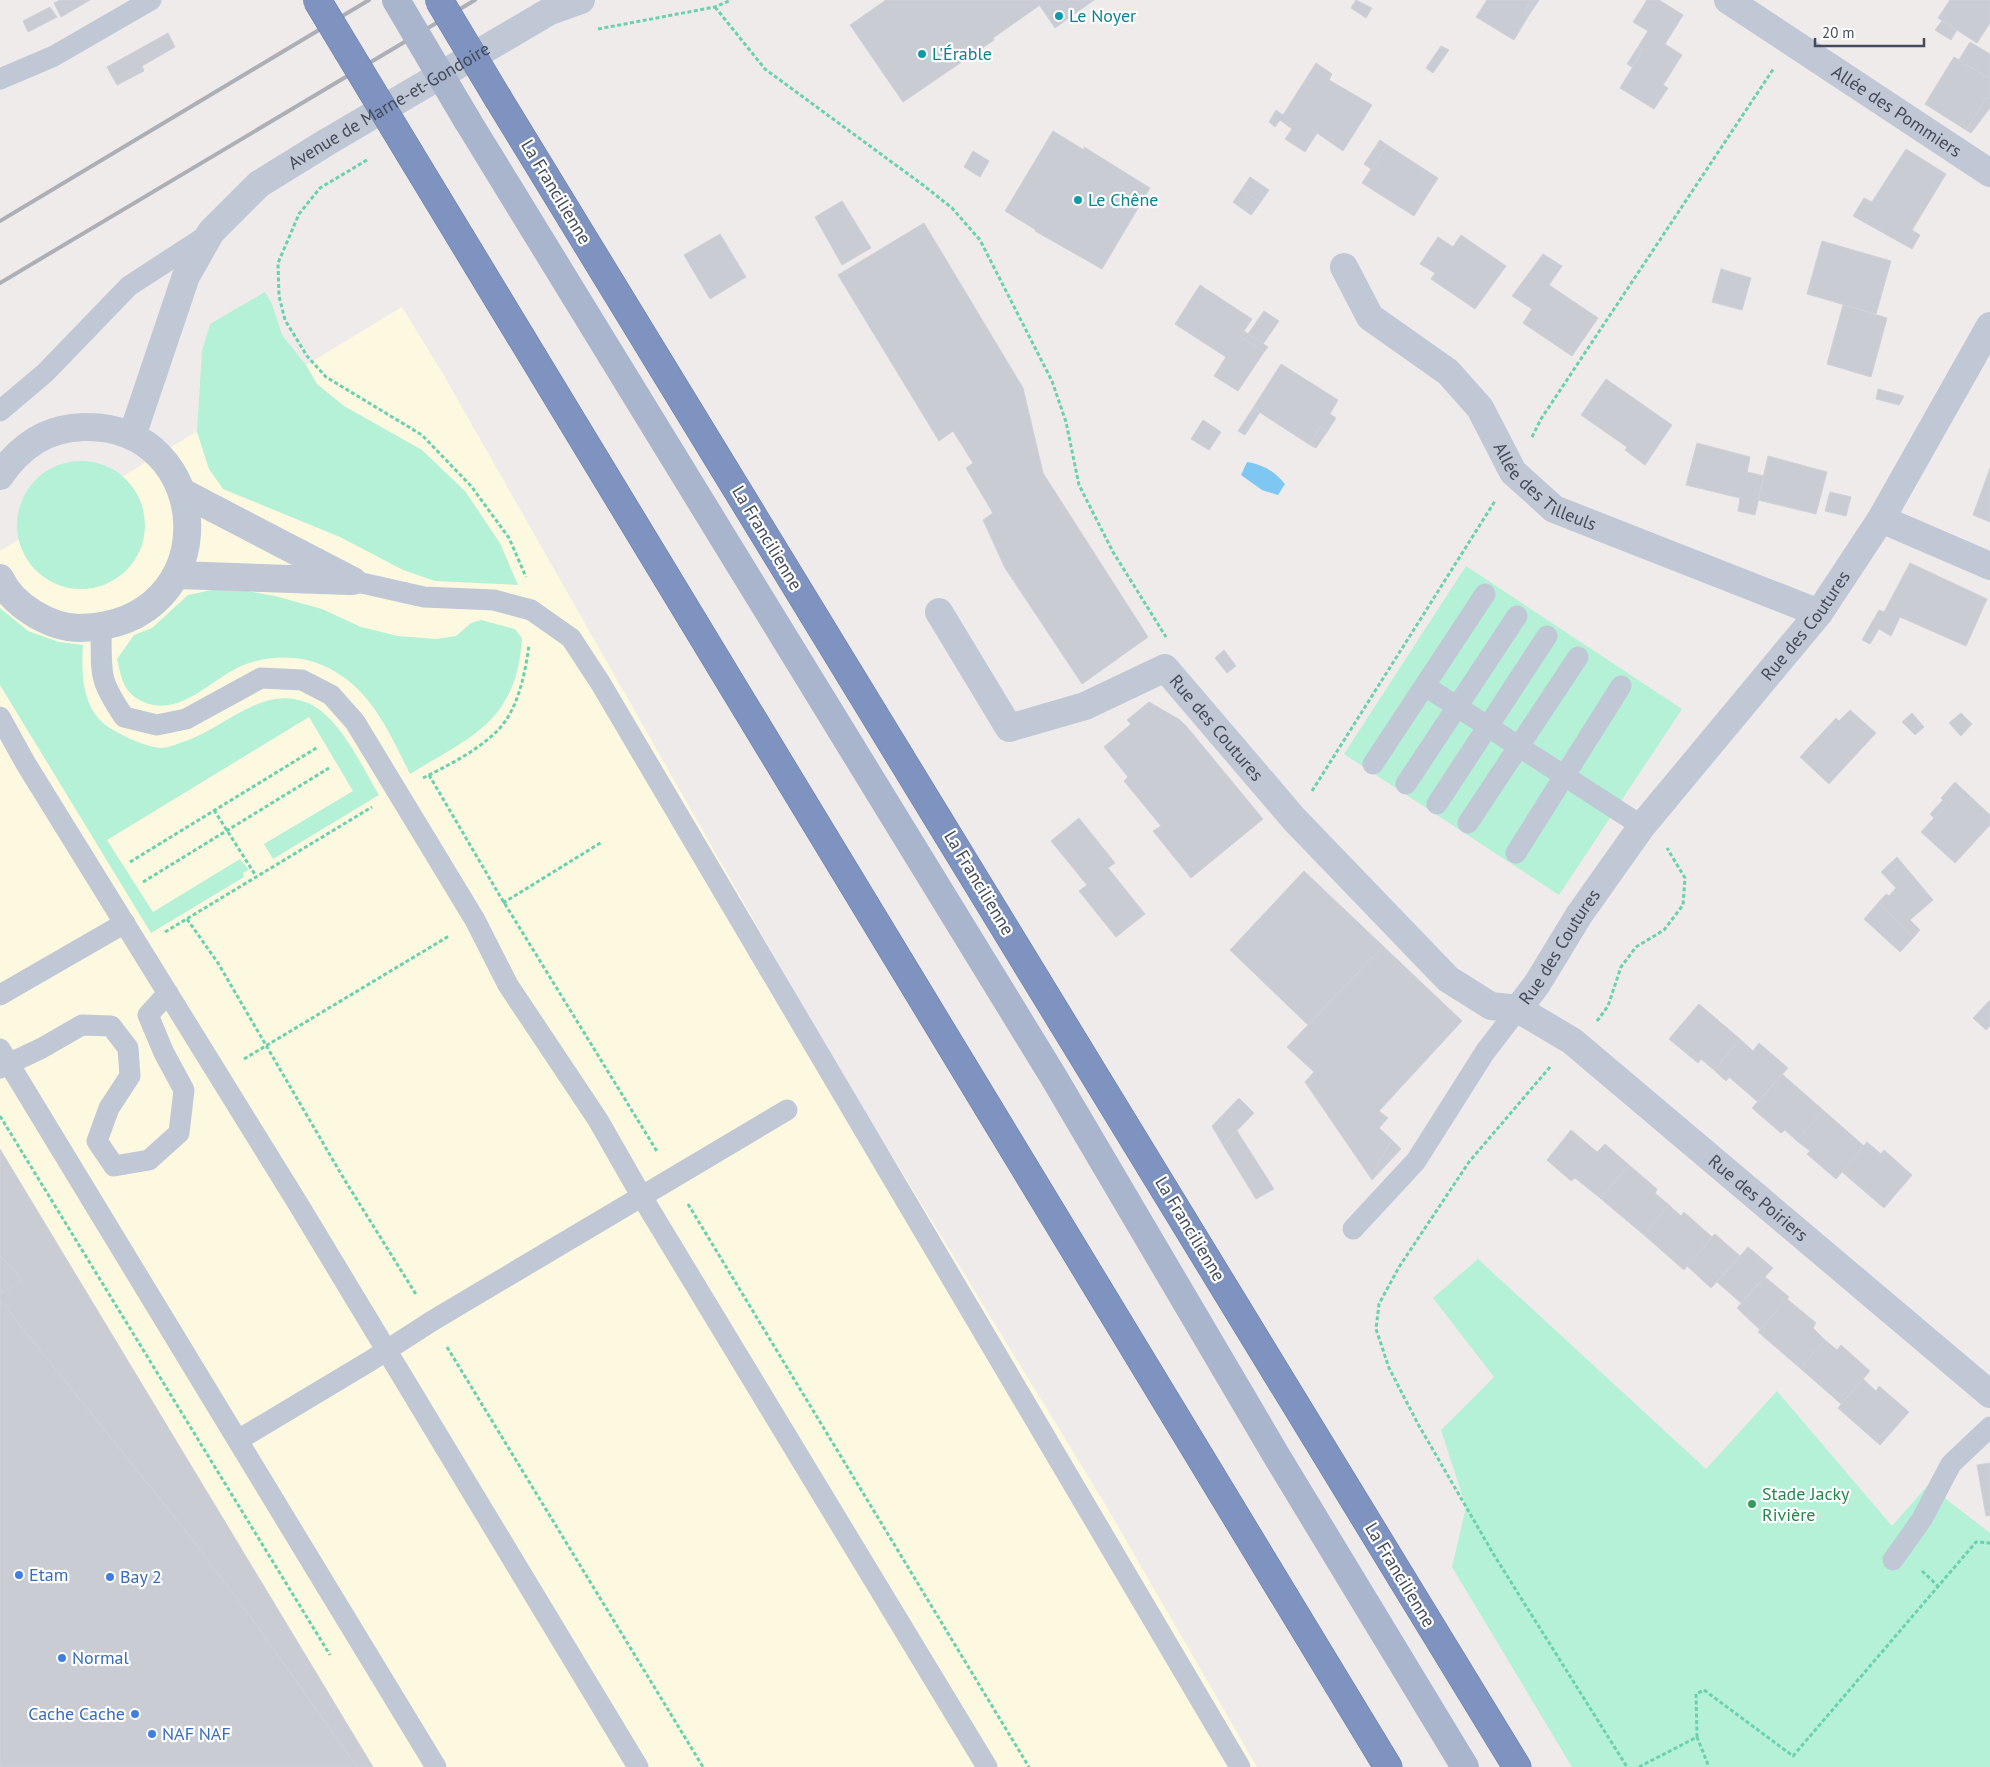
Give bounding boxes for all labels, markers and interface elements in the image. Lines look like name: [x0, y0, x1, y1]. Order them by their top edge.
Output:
place label: Le Noyer: [1069, 4, 1136, 27]
marker: Le Noyer: [1053, 10, 1065, 22]
scale bar: [1815, 15, 1924, 47]
text: 20 m: [1822, 23, 1855, 42]
street label: Avenue de Marne-et-Gondoire: [284, 37, 494, 174]
place label: L'Érable: [932, 42, 992, 65]
marker: L'Érable: [916, 48, 928, 60]
street label: Allée des Pommiers: [1827, 60, 1966, 162]
street label: La Francilienne: [516, 135, 597, 248]
place label: Le Chêne: [1088, 188, 1158, 211]
marker: Le Chêne: [1072, 194, 1084, 206]
street label: Allée des Tilleuls: [1489, 438, 1600, 536]
street label: La Francilienne: [727, 481, 808, 594]
street label: Rue des Coutures: [1756, 566, 1855, 685]
street label: Rue des Coutures: [1165, 670, 1269, 786]
street label: La Francilienne: [939, 826, 1020, 939]
street label: Rue des Coutures: [1514, 884, 1605, 1009]
street label: Rue des Poiriers: [1704, 1149, 1813, 1246]
street label: La Francilienne: [1150, 1172, 1231, 1285]
place label: Stade Jacky Rivière: [1762, 1482, 1850, 1526]
marker: Stade Jacky Rivière: [1746, 1498, 1758, 1510]
street label: La Francilienne: [1360, 1518, 1441, 1631]
place label: Etam: [29, 1563, 68, 1586]
place label: Bay 2: [120, 1565, 162, 1588]
marker: Etam: [13, 1569, 25, 1581]
marker: Bay 2: [104, 1571, 116, 1583]
place label: Normal: [72, 1646, 129, 1669]
marker: Normal: [56, 1652, 68, 1664]
place label: Cache Cache: [28, 1702, 125, 1725]
marker: Cache Cache: [129, 1708, 141, 1720]
place label: NAF NAF: [162, 1722, 231, 1745]
marker: NAF NAF: [146, 1728, 158, 1740]

